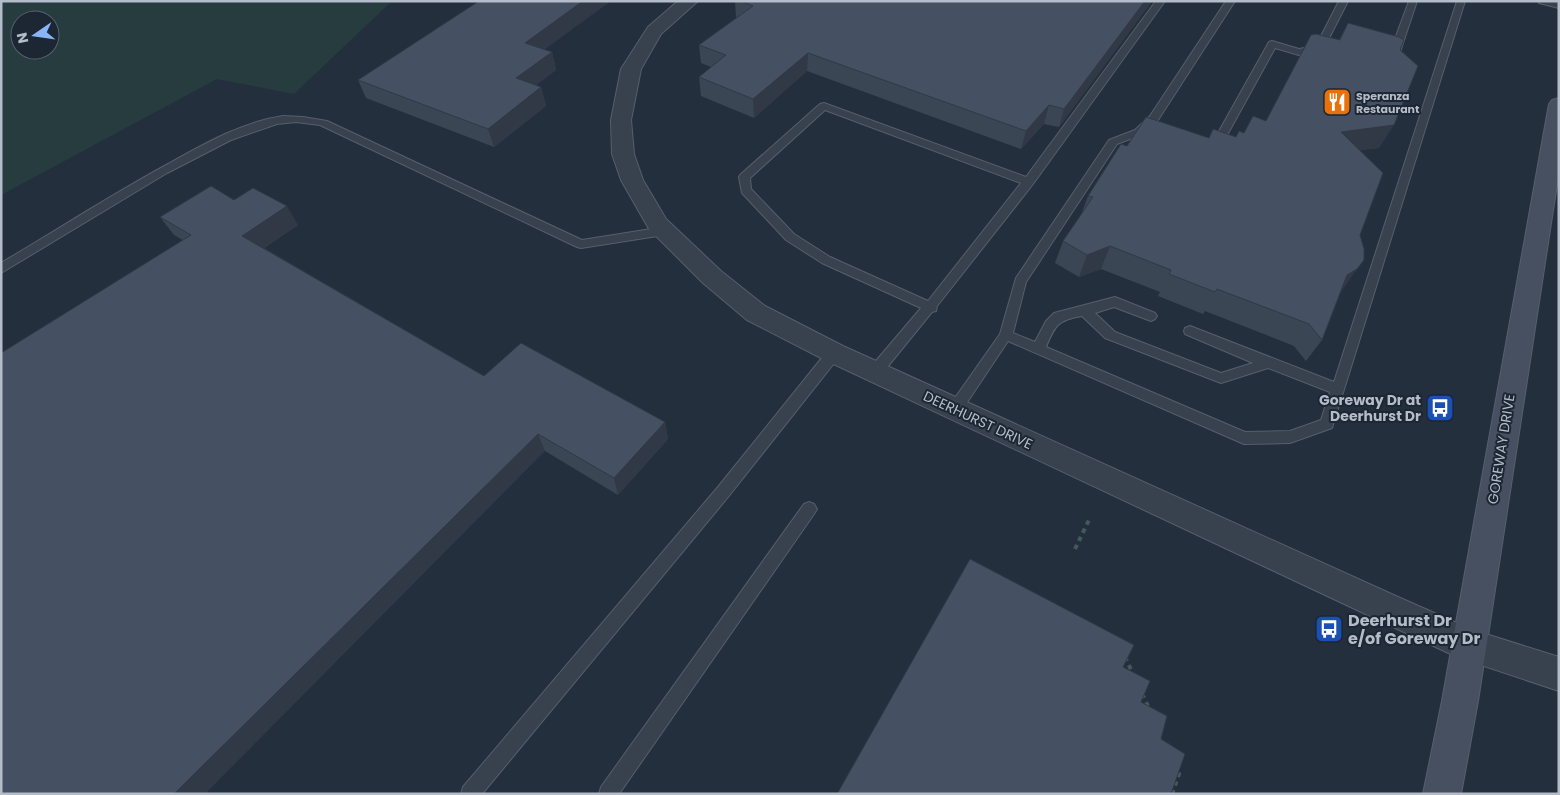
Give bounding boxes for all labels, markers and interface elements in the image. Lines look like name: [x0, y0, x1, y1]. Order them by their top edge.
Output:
north arrow: [10, 10, 60, 60]
text: N: [11, 31, 33, 45]
restaurant icon: Speranza Restaurant: [1322, 87, 1352, 117]
place label: Speranza Restaurant: [1356, 88, 1420, 117]
street label: DEERHURST DRIVE: [920, 386, 1036, 454]
place label: Goreway Dr at Deerhurst Dr: [1319, 390, 1421, 426]
bus stop icon: Goreway Dr at Deerhurst Dr: [1425, 393, 1455, 423]
street label: GOREWAY DRIVE: [1482, 393, 1520, 505]
place label: Deerhurst Dr e/of Goreway Dr: [1348, 609, 1480, 650]
bus stop icon: Deerhurst Dr e/of Goreway Dr: [1314, 614, 1344, 644]

